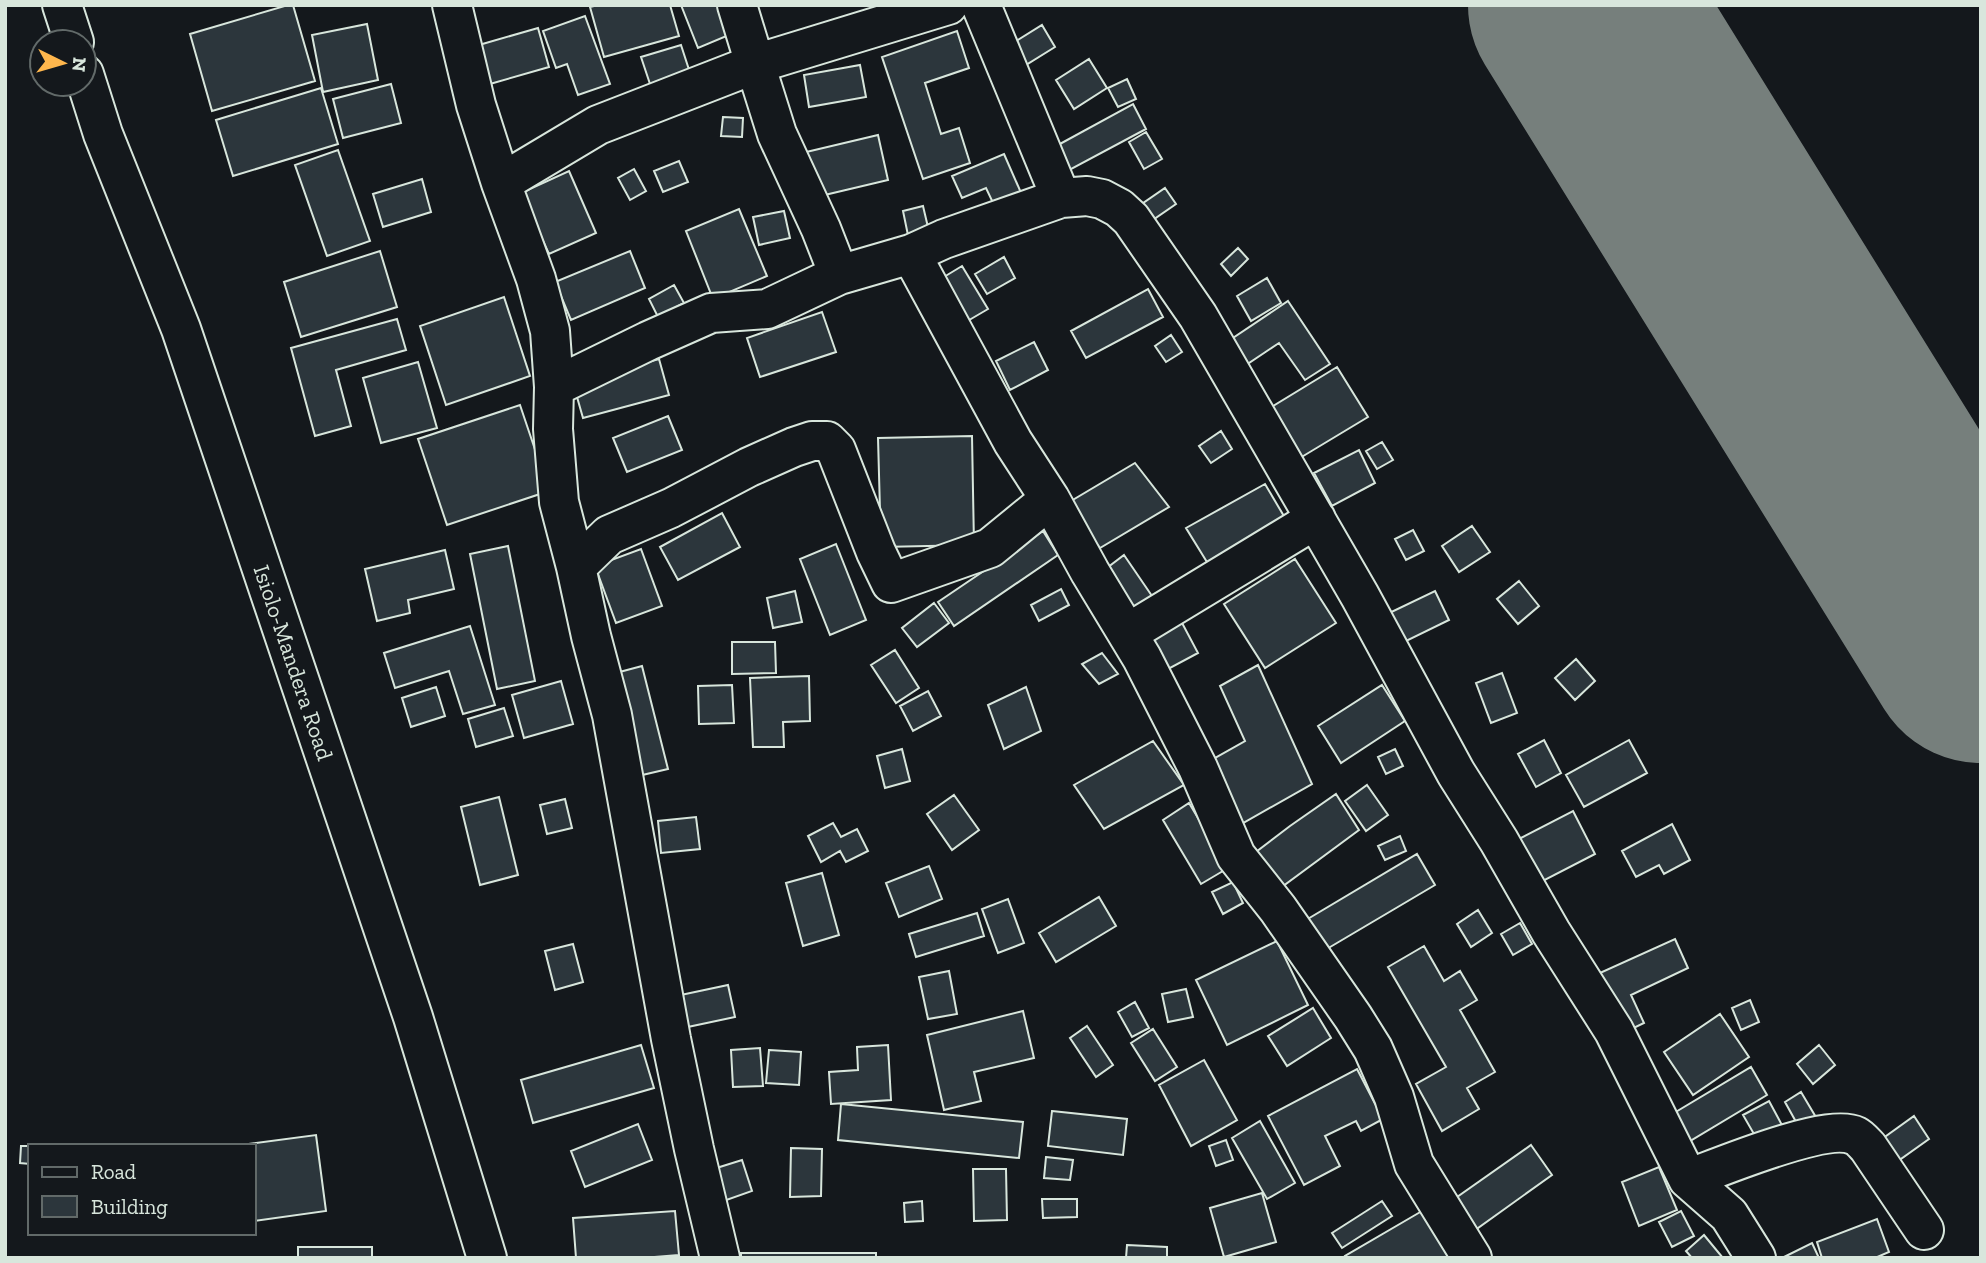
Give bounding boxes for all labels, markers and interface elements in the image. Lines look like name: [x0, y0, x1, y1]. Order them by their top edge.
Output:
north arrow: [28, 28, 98, 98]
text: N: [67, 56, 92, 73]
street label: Isiolo-Mandera Road: [248, 561, 340, 764]
legend: [28, 1144, 256, 1235]
text: Road: [91, 1159, 137, 1184]
text: Building: [91, 1194, 168, 1219]

